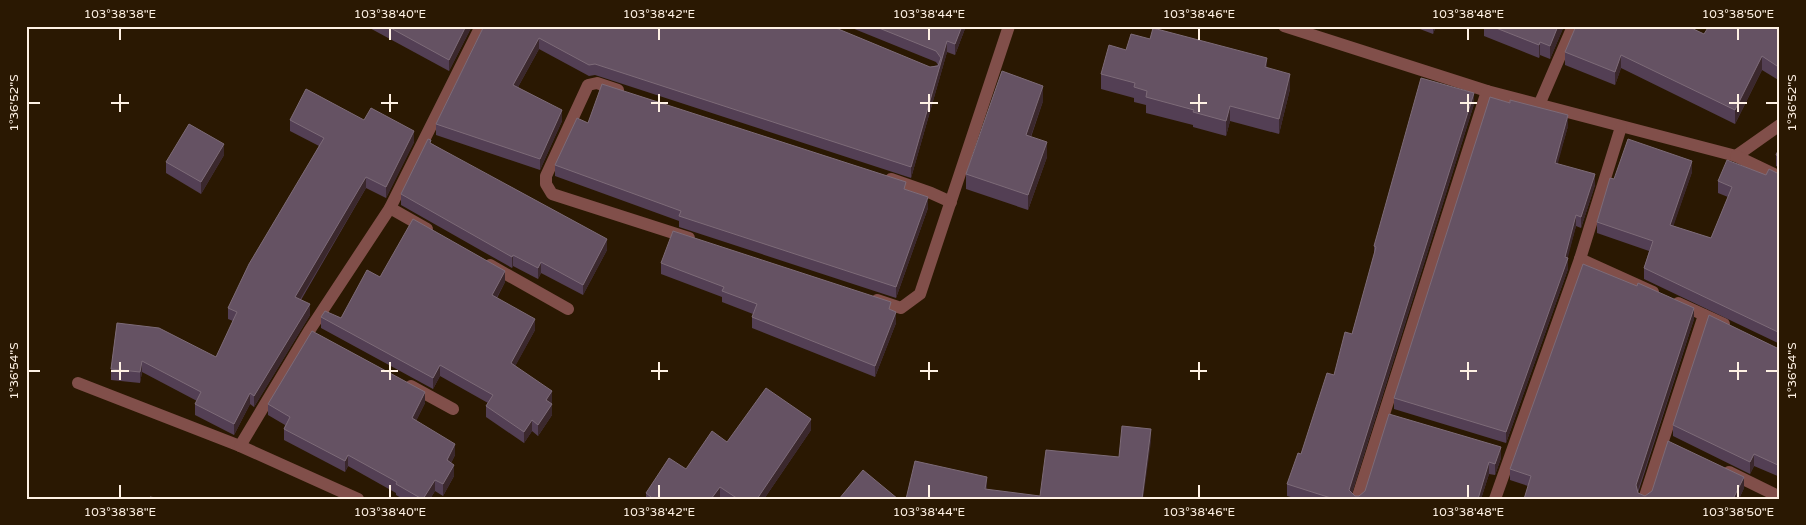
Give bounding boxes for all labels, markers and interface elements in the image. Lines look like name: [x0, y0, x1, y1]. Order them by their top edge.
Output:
text: 103°38'38"E: [84, 7, 157, 21]
text: 103°38'40"E: [354, 7, 427, 21]
text: 103°38'42"E: [623, 7, 696, 21]
text: 103°38'44"E: [893, 7, 966, 21]
text: 103°38'46"E: [1163, 7, 1236, 21]
text: 103°38'48"E: [1432, 7, 1505, 21]
text: 103°38'50"E: [1702, 7, 1775, 21]
text: 1°36'52"S: [7, 74, 21, 132]
text: 1°36'52"S: [1785, 74, 1799, 132]
text: 1°36'54"S: [7, 342, 21, 400]
text: 1°36'54"S: [1785, 342, 1799, 400]
text: 103°38'38"E: [84, 505, 157, 519]
text: 103°38'40"E: [354, 505, 427, 519]
text: 103°38'42"E: [623, 505, 696, 519]
text: 103°38'44"E: [893, 505, 966, 519]
text: 103°38'46"E: [1163, 505, 1236, 519]
text: 103°38'48"E: [1432, 505, 1505, 519]
text: 103°38'50"E: [1702, 505, 1775, 519]

